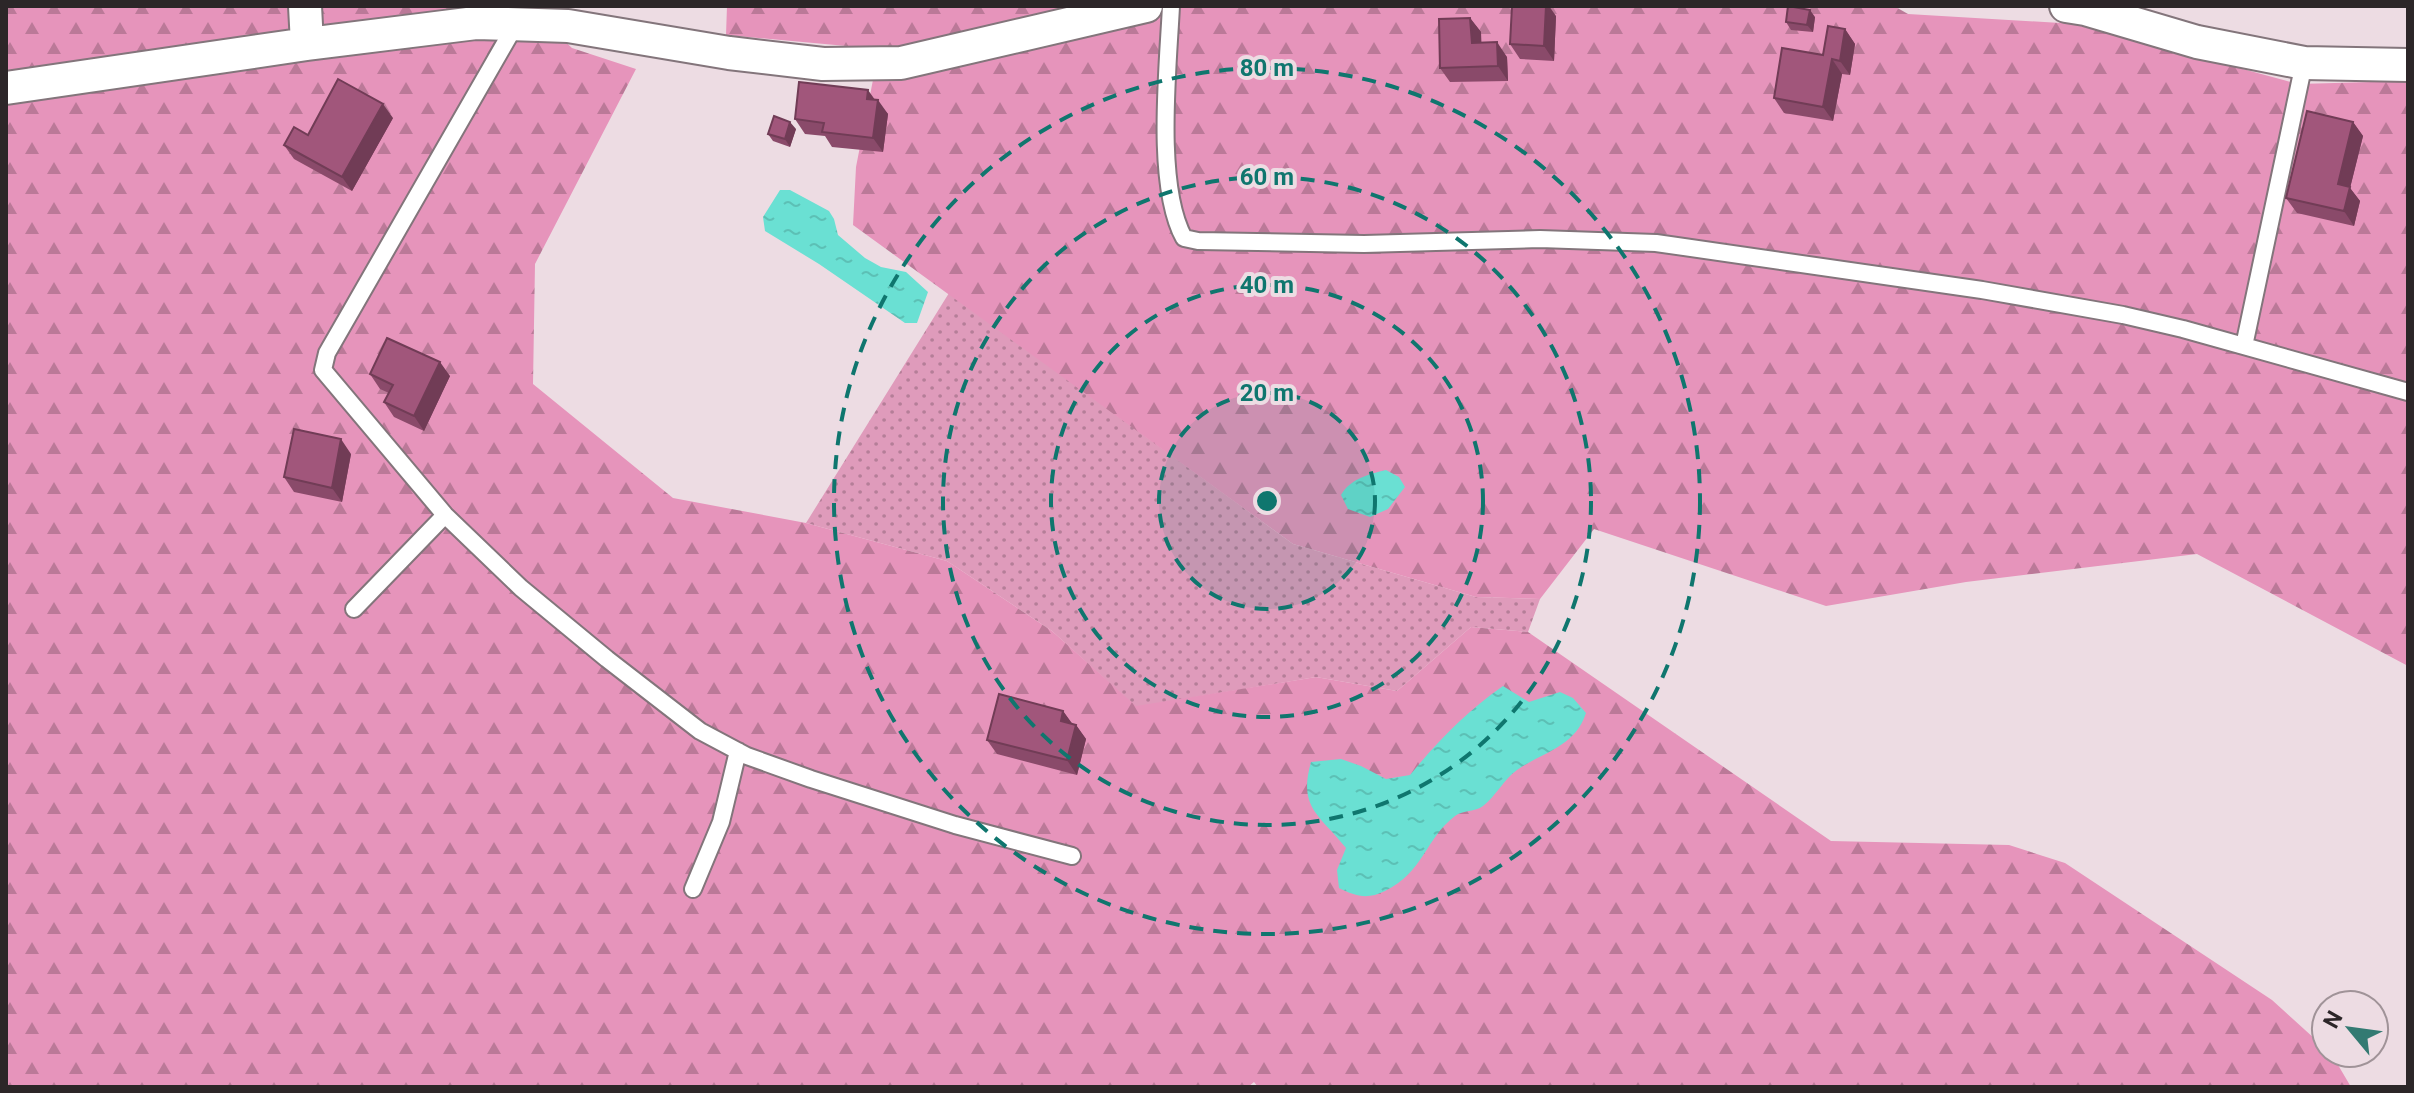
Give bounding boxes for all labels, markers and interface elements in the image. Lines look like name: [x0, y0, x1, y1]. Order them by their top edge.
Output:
text: 80 m: [1240, 54, 1294, 82]
text: 60 m: [1240, 163, 1294, 191]
text: 40 m: [1240, 271, 1294, 299]
text: 20 m: [1240, 379, 1294, 407]
centre of rings: [1253, 487, 1281, 515]
north arrow: [2310, 989, 2390, 1069]
text: N: [2318, 1007, 2348, 1032]

